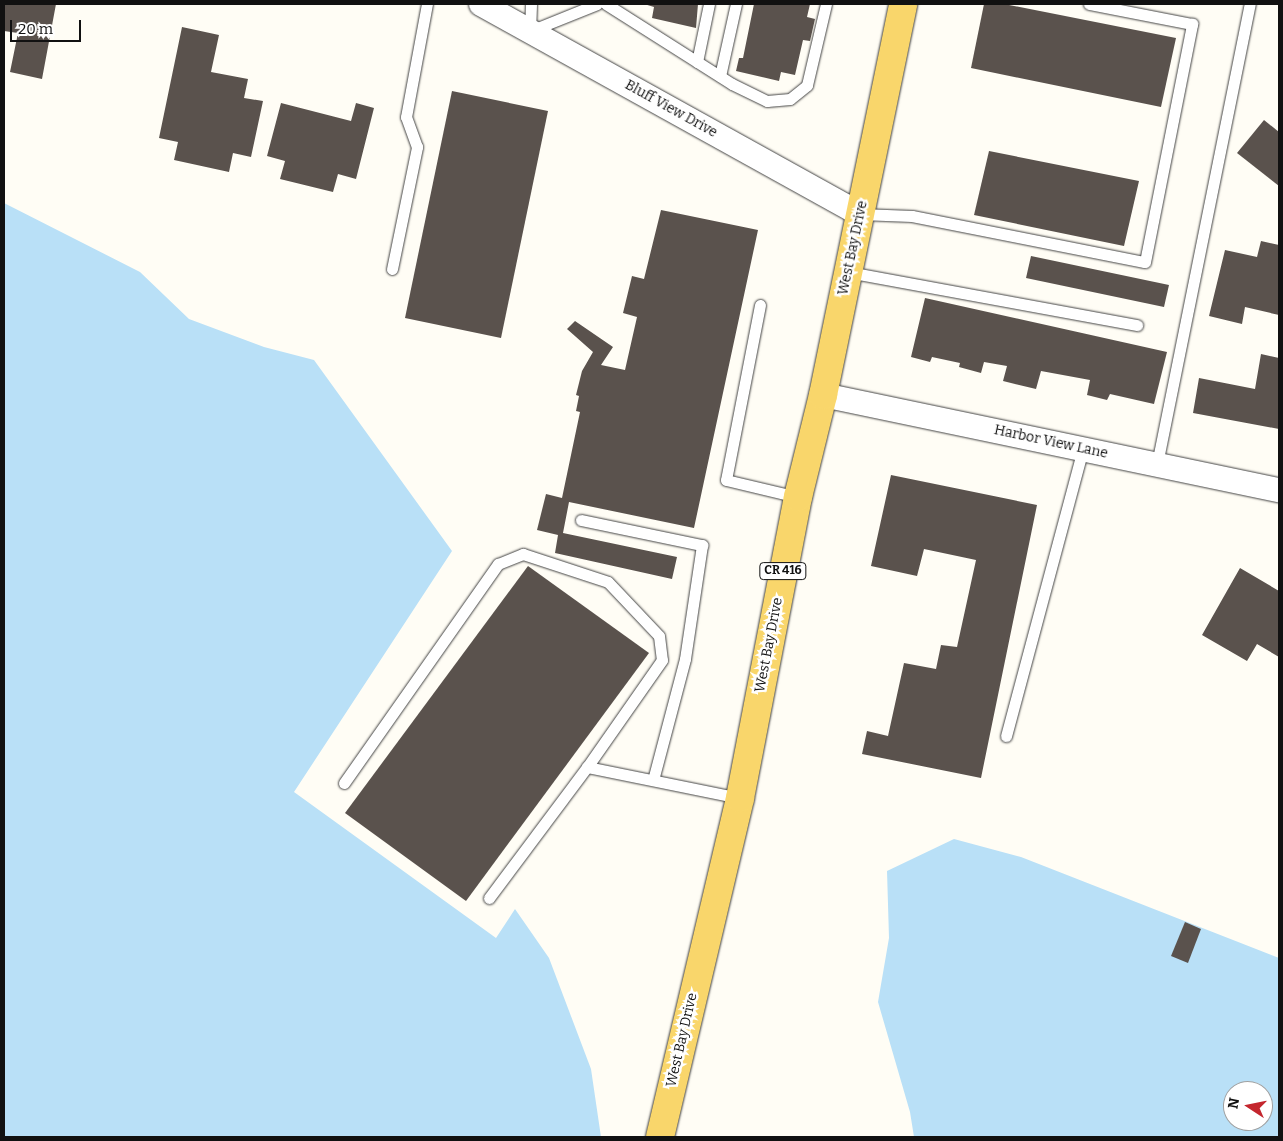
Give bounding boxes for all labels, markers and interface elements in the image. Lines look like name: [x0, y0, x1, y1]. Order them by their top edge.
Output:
scale bar: [12, 10, 84, 42]
text: 20 m: [18, 20, 53, 38]
street label: Bluff View Drive: [622, 77, 720, 141]
street label: West Bay Drive: [835, 199, 871, 297]
street label: Harbor View Lane: [993, 422, 1109, 462]
road number: CR 416: [759, 562, 807, 580]
street label: West Bay Drive: [752, 596, 786, 694]
street label: West Bay Drive: [663, 991, 701, 1089]
north arrow: [1223, 1081, 1273, 1131]
text: N: [1224, 1096, 1243, 1110]

